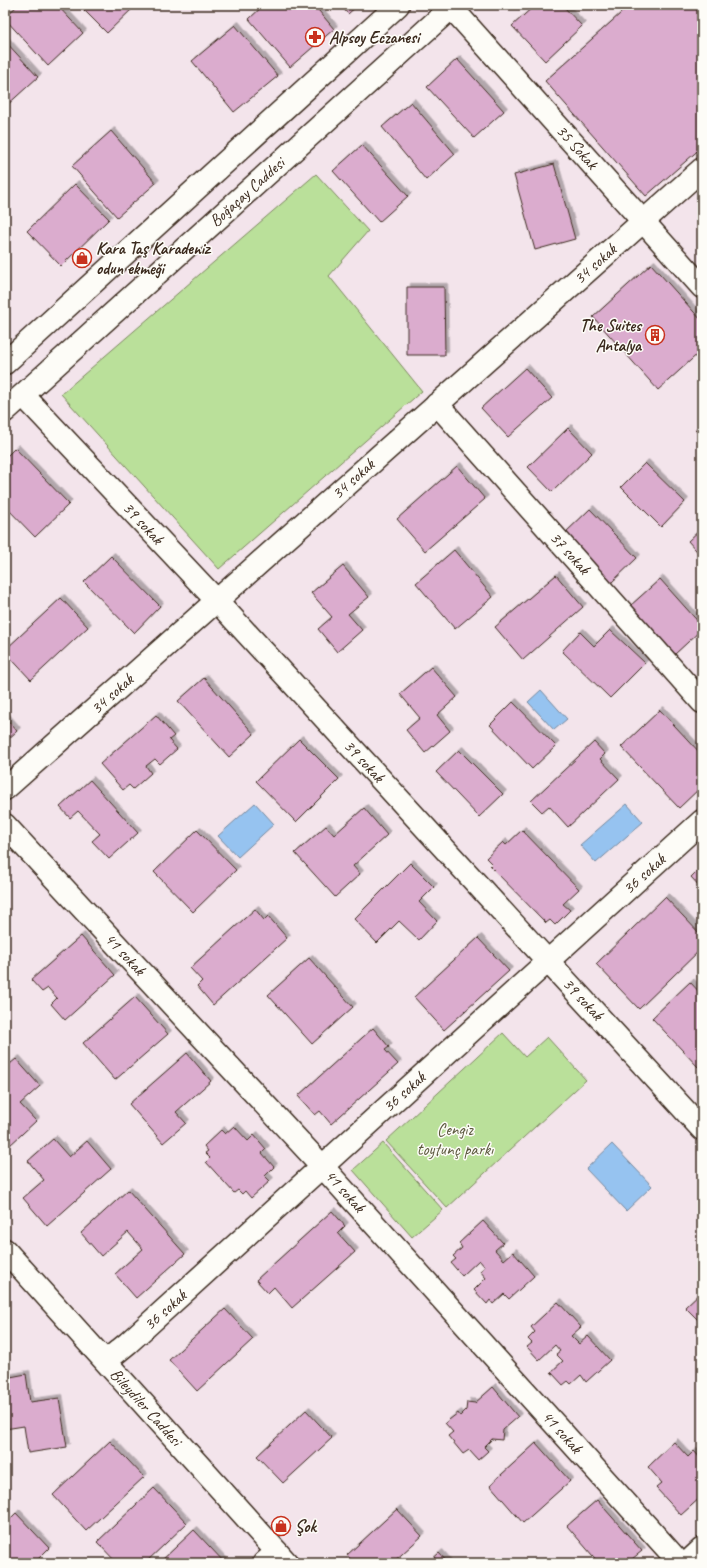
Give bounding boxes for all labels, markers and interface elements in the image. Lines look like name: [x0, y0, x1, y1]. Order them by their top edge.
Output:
pharmacy icon: Alpsoy Eczanesi: [304, 26, 326, 48]
place label: Alpsoy Eczanesi: [329, 27, 422, 48]
street label: 35 Sokak: [552, 120, 604, 175]
street label: Boğaçay Caddesi: [205, 152, 290, 231]
place label: Kara Taş Karadeniz odun ekmeği: [96, 238, 211, 279]
street label: 34 sokak: [569, 238, 622, 289]
shop icon: Kara Taş Karadeniz odun ekmeği: [71, 247, 93, 269]
place label: The Suites Antalya: [580, 315, 643, 356]
building icon: The Suites Antalya: [644, 324, 666, 346]
street label: 34 sokak: [327, 453, 380, 504]
street label: 39 sokak: [118, 497, 169, 550]
street label: 37 sokak: [545, 527, 596, 580]
street label: 34 sokak: [86, 668, 139, 719]
street label: 39 sokak: [339, 735, 390, 788]
street label: 36 sokak: [618, 848, 671, 899]
street label: 41 sokak: [100, 928, 151, 981]
street label: 39 sokak: [558, 973, 609, 1026]
street label: 36 sokak: [378, 1066, 431, 1117]
park label: Cengiz toytunç parkı: [417, 1119, 494, 1160]
street label: 41 sokak: [320, 1165, 371, 1218]
street label: 36 sokak: [139, 1284, 192, 1335]
street label: Bileydiler Caddesi: [106, 1364, 188, 1452]
street label: 41 sokak: [537, 1406, 588, 1459]
shop icon: Şok: [270, 1515, 292, 1537]
place label: Şok: [295, 1516, 317, 1537]

